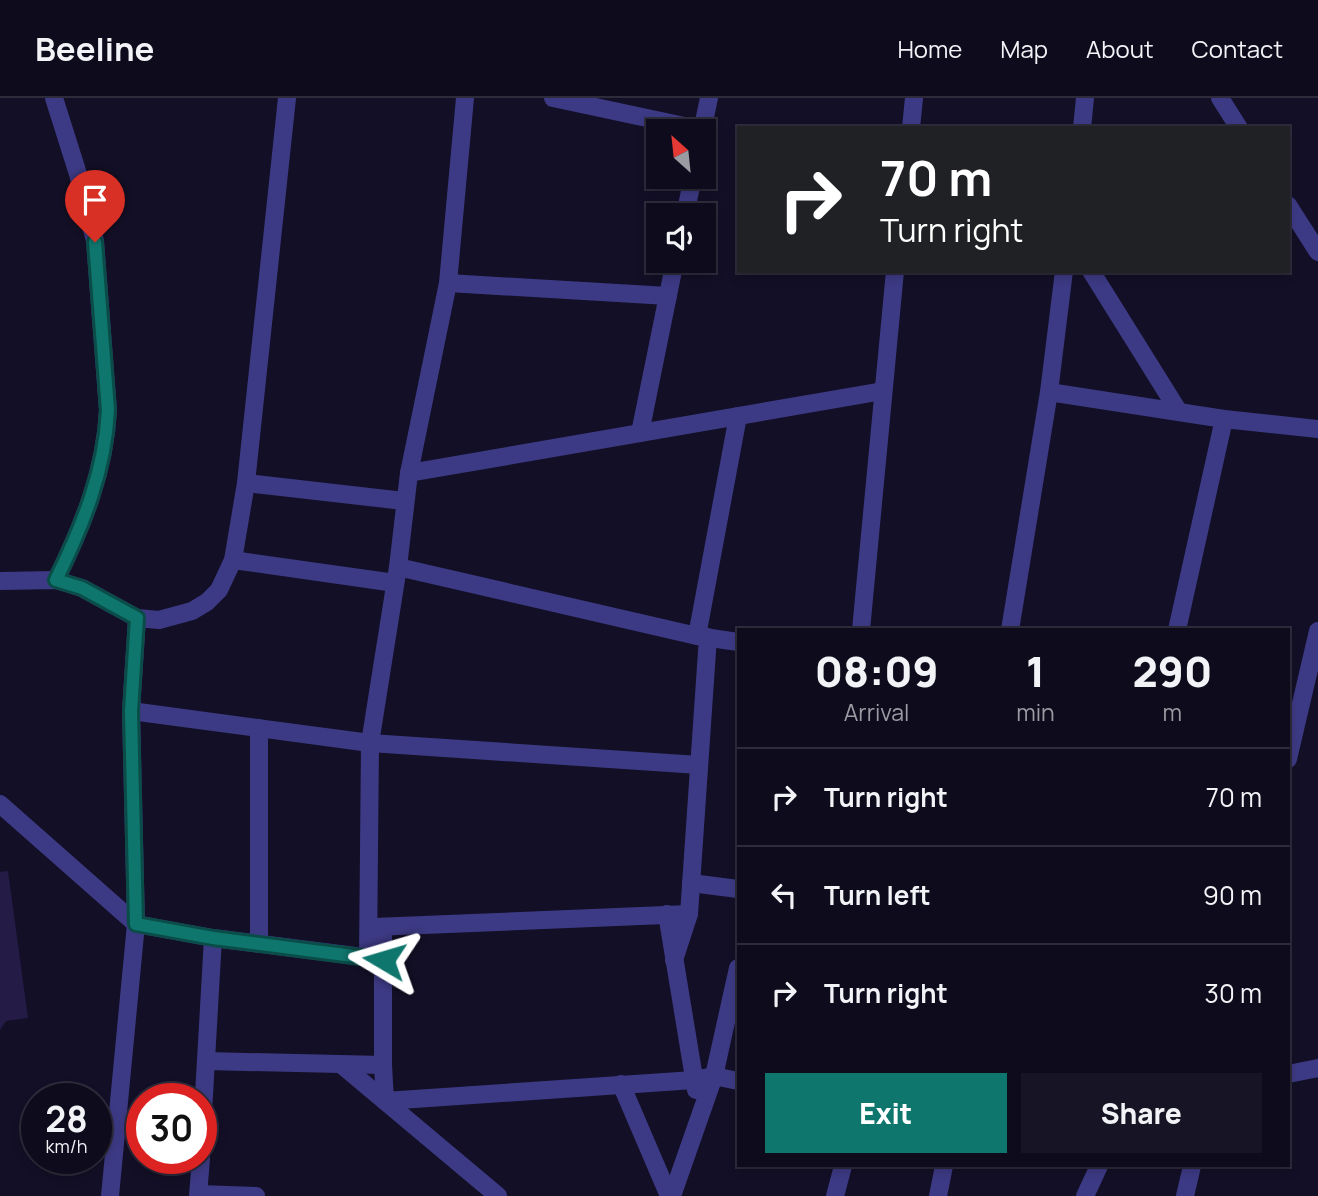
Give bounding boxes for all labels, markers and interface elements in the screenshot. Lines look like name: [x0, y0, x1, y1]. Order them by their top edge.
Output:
text: Beeline: [35, 26, 154, 71]
text: Home: [897, 32, 962, 65]
text: Map: [1000, 32, 1048, 65]
text: About: [1086, 32, 1154, 65]
text: Contact: [1192, 32, 1283, 65]
north arrow: [646, 119, 716, 189]
map controls: [646, 119, 716, 273]
text: 70 m: [880, 144, 992, 211]
icon: right: [765, 154, 856, 245]
pin: [65, 170, 125, 242]
icon: arrive: [76, 181, 114, 219]
button: sound: [646, 203, 716, 273]
text: Turn right: [880, 208, 1023, 252]
text: 08:09: [815, 642, 939, 700]
text: 1: [1026, 642, 1045, 700]
text: 290: [1132, 642, 1212, 700]
text: Arrival: [844, 696, 909, 728]
text: min: [1016, 696, 1055, 728]
text: m: [1163, 696, 1182, 728]
icon: right: [765, 778, 803, 816]
text: Turn right: [824, 779, 948, 815]
text: 70 m: [1206, 779, 1262, 815]
icon: left: [765, 876, 803, 914]
text: Turn left: [824, 877, 931, 913]
text: 90 m: [1203, 877, 1262, 913]
position arrow: [347, 923, 421, 997]
icon: right: [765, 974, 803, 1012]
text: Turn right: [824, 975, 948, 1011]
text: 30 m: [1205, 975, 1262, 1011]
button: Exit: [765, 1073, 1007, 1153]
button: Share: [1021, 1073, 1262, 1153]
speed limit sign: 30: [126, 1083, 217, 1174]
text: 28: [45, 1095, 88, 1143]
text: km/h: [46, 1134, 87, 1158]

